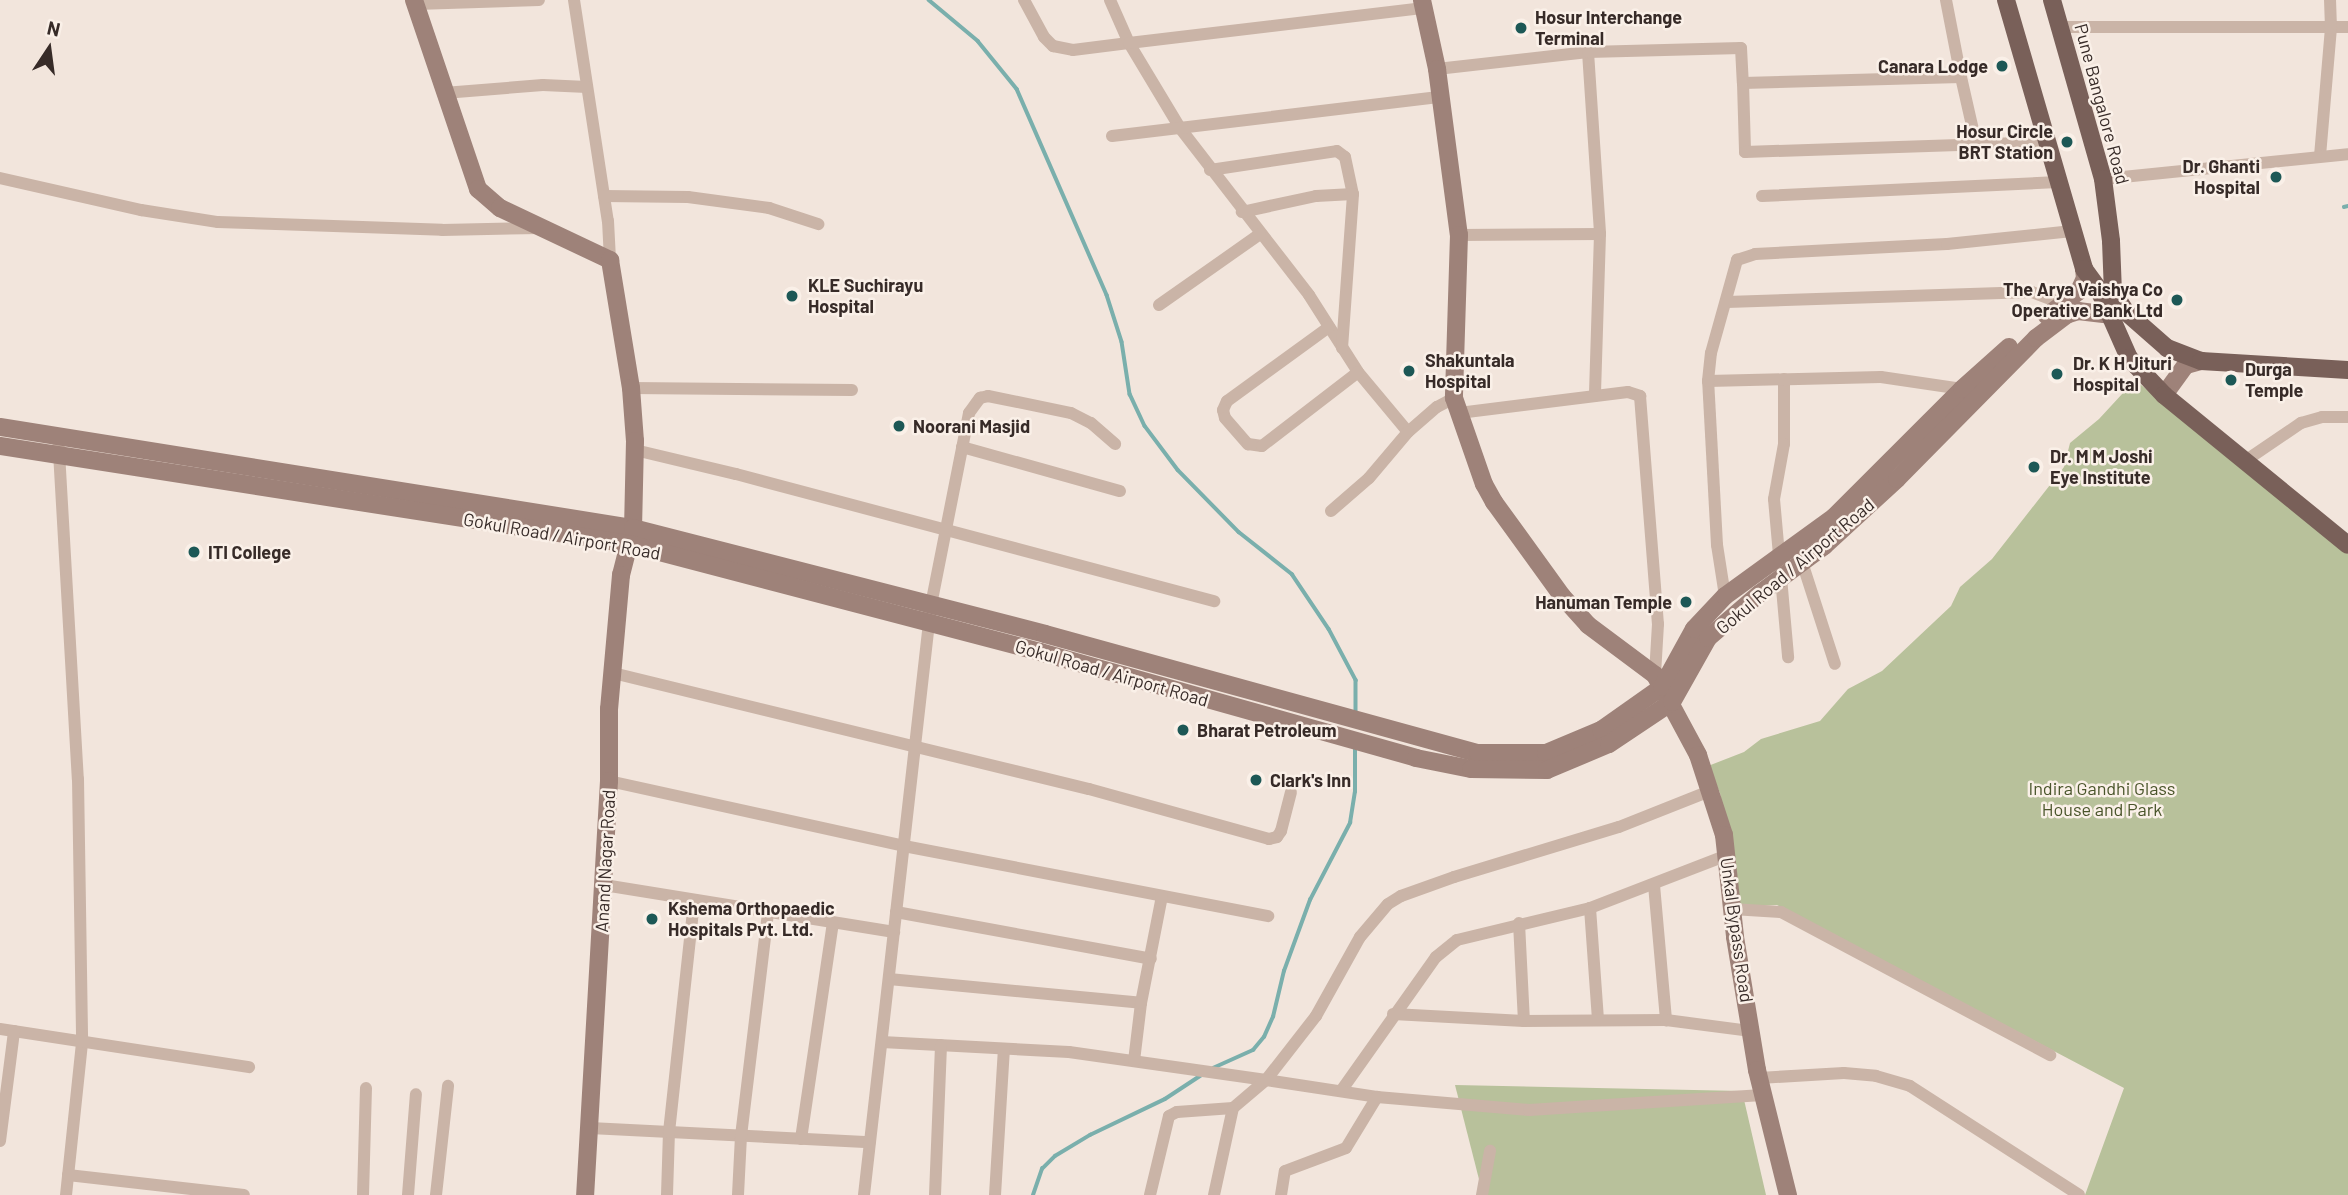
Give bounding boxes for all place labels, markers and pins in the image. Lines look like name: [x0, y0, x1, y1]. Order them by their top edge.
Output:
place label: Hosur Interchange Terminal: [1535, 7, 1682, 50]
marker: Hosur Interchange Terminal: [1513, 20, 1529, 36]
place label: Canara Lodge: [1878, 55, 1988, 77]
marker: Canara Lodge: [1994, 58, 2010, 74]
place label: Hosur Circle BRT Station: [1956, 121, 2053, 164]
marker: Hosur Circle BRT Station: [2059, 134, 2075, 150]
place label: Dr. Ghanti Hospital: [2183, 156, 2260, 198]
marker: Dr. Ghanti Hospital: [2266, 167, 2286, 187]
place label: KLE Suchirayu Hospital: [808, 275, 923, 318]
place label: The Arya Vaishya Co Operative Bank Ltd: [2003, 279, 2163, 322]
marker: KLE Suchirayu Hospital: [782, 286, 802, 306]
marker: The Arya Vaishya Co Operative Bank Ltd: [2169, 292, 2185, 308]
place label: Shakuntala Hospital: [1425, 350, 1515, 392]
place label: Dr. K H Jituri Hospital: [2073, 353, 2172, 396]
place label: Durga Temple: [2245, 359, 2303, 402]
marker: Shakuntala Hospital: [1399, 361, 1419, 381]
marker: Dr. K H Jituri Hospital: [2047, 364, 2067, 384]
marker: Durga Temple: [2223, 372, 2239, 388]
place label: Noorani Masjid: [913, 415, 1030, 437]
marker: Noorani Masjid: [891, 418, 907, 434]
place label: Dr. M M Joshi Eye Institute: [2050, 446, 2153, 489]
marker: Dr. M M Joshi Eye Institute: [2024, 457, 2044, 477]
place label: ITI College: [208, 541, 291, 563]
marker: ITI College: [186, 544, 202, 560]
place label: Hanuman Temple: [1535, 591, 1672, 613]
marker: Hanuman Temple: [1678, 594, 1694, 610]
place label: Bharat Petroleum: [1197, 719, 1336, 741]
marker: Bharat Petroleum: [1175, 722, 1191, 738]
place label: Clark's Inn: [1270, 769, 1351, 791]
marker: Clark's Inn: [1248, 772, 1264, 788]
place label: Kshema Orthopaedic Hospitals Pvt. Ltd.: [668, 898, 835, 940]
marker: Kshema Orthopaedic Hospitals Pvt. Ltd.: [642, 909, 662, 929]

